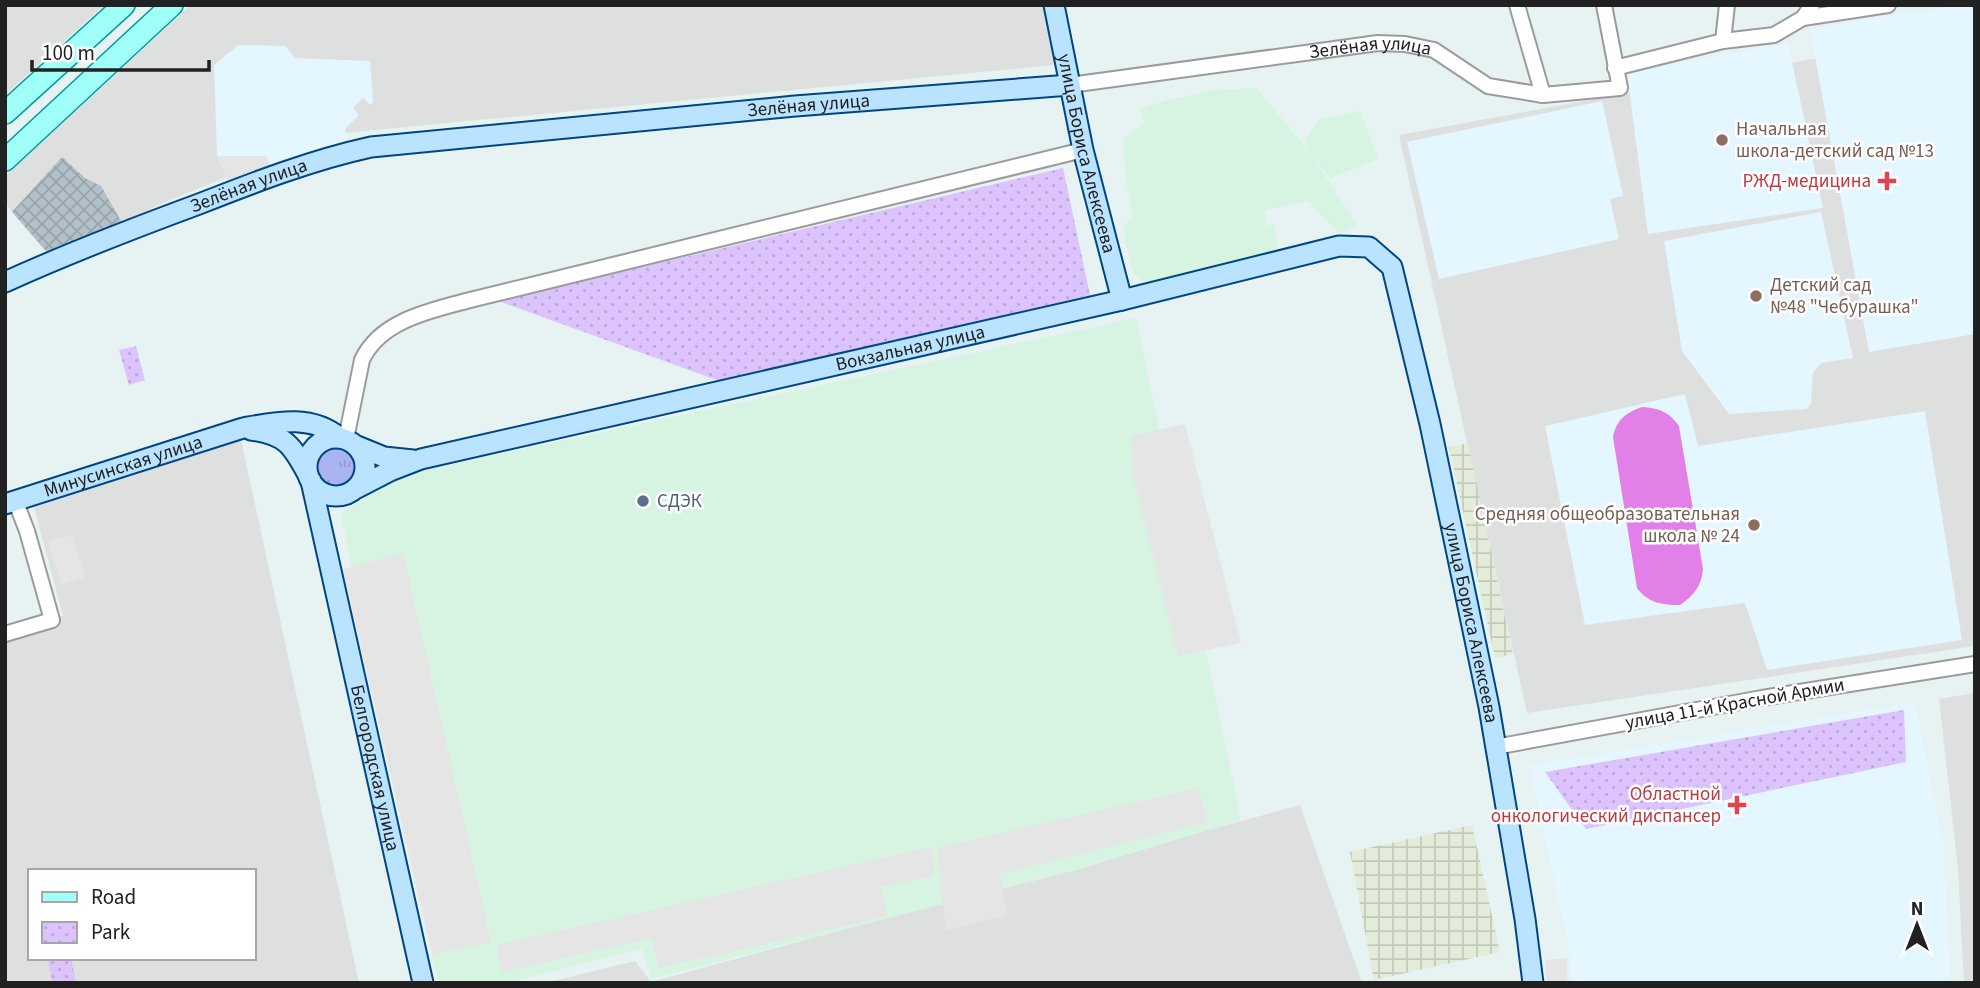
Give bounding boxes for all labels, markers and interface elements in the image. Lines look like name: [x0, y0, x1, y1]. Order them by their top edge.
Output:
scale bar: [32, 28, 208, 72]
street label: Зелёная улица: [1307, 30, 1434, 66]
text: 100 m: [42, 38, 95, 68]
street label: улица Бориса Алексеева: [1051, 51, 1123, 256]
street label: Зелёная улица: [746, 87, 871, 124]
place label: Начальная школа-детский сад №13: [1736, 116, 1934, 165]
marker: Начальная школа-детский сад №13: [1714, 132, 1730, 148]
street label: Зелёная улица: [186, 152, 311, 220]
place label: РЖД-медицина: [1743, 168, 1871, 195]
marker: РЖД-медицина: [1877, 171, 1897, 191]
place label: Детский сад №48 "Чебурашка": [1770, 272, 1919, 321]
marker: Детский сад №48 "Чебурашка": [1748, 288, 1764, 304]
street label: Вокзальная улица: [833, 318, 987, 378]
street label: Минусинская улица: [40, 428, 206, 504]
place label: СДЭК: [657, 488, 702, 515]
marker: СДЭК: [635, 493, 651, 509]
place label: Средняя общеобразовательная школа № 24: [1475, 501, 1740, 550]
marker: Средняя общеобразовательная школа № 24: [1746, 517, 1762, 533]
street label: улица Бориса Алексеева: [1437, 520, 1505, 725]
street label: улица 11-й Красной Армии: [1623, 671, 1847, 737]
street label: Белгородская улица: [343, 682, 407, 854]
place label: Областной онкологический диспансер: [1491, 781, 1721, 830]
marker: Областной онкологический диспансер: [1727, 795, 1747, 815]
legend: [28, 869, 256, 960]
text: Road: [91, 882, 136, 912]
north arrow: [1882, 890, 1952, 960]
text: N: [1911, 896, 1923, 923]
text: Park: [91, 917, 131, 947]

